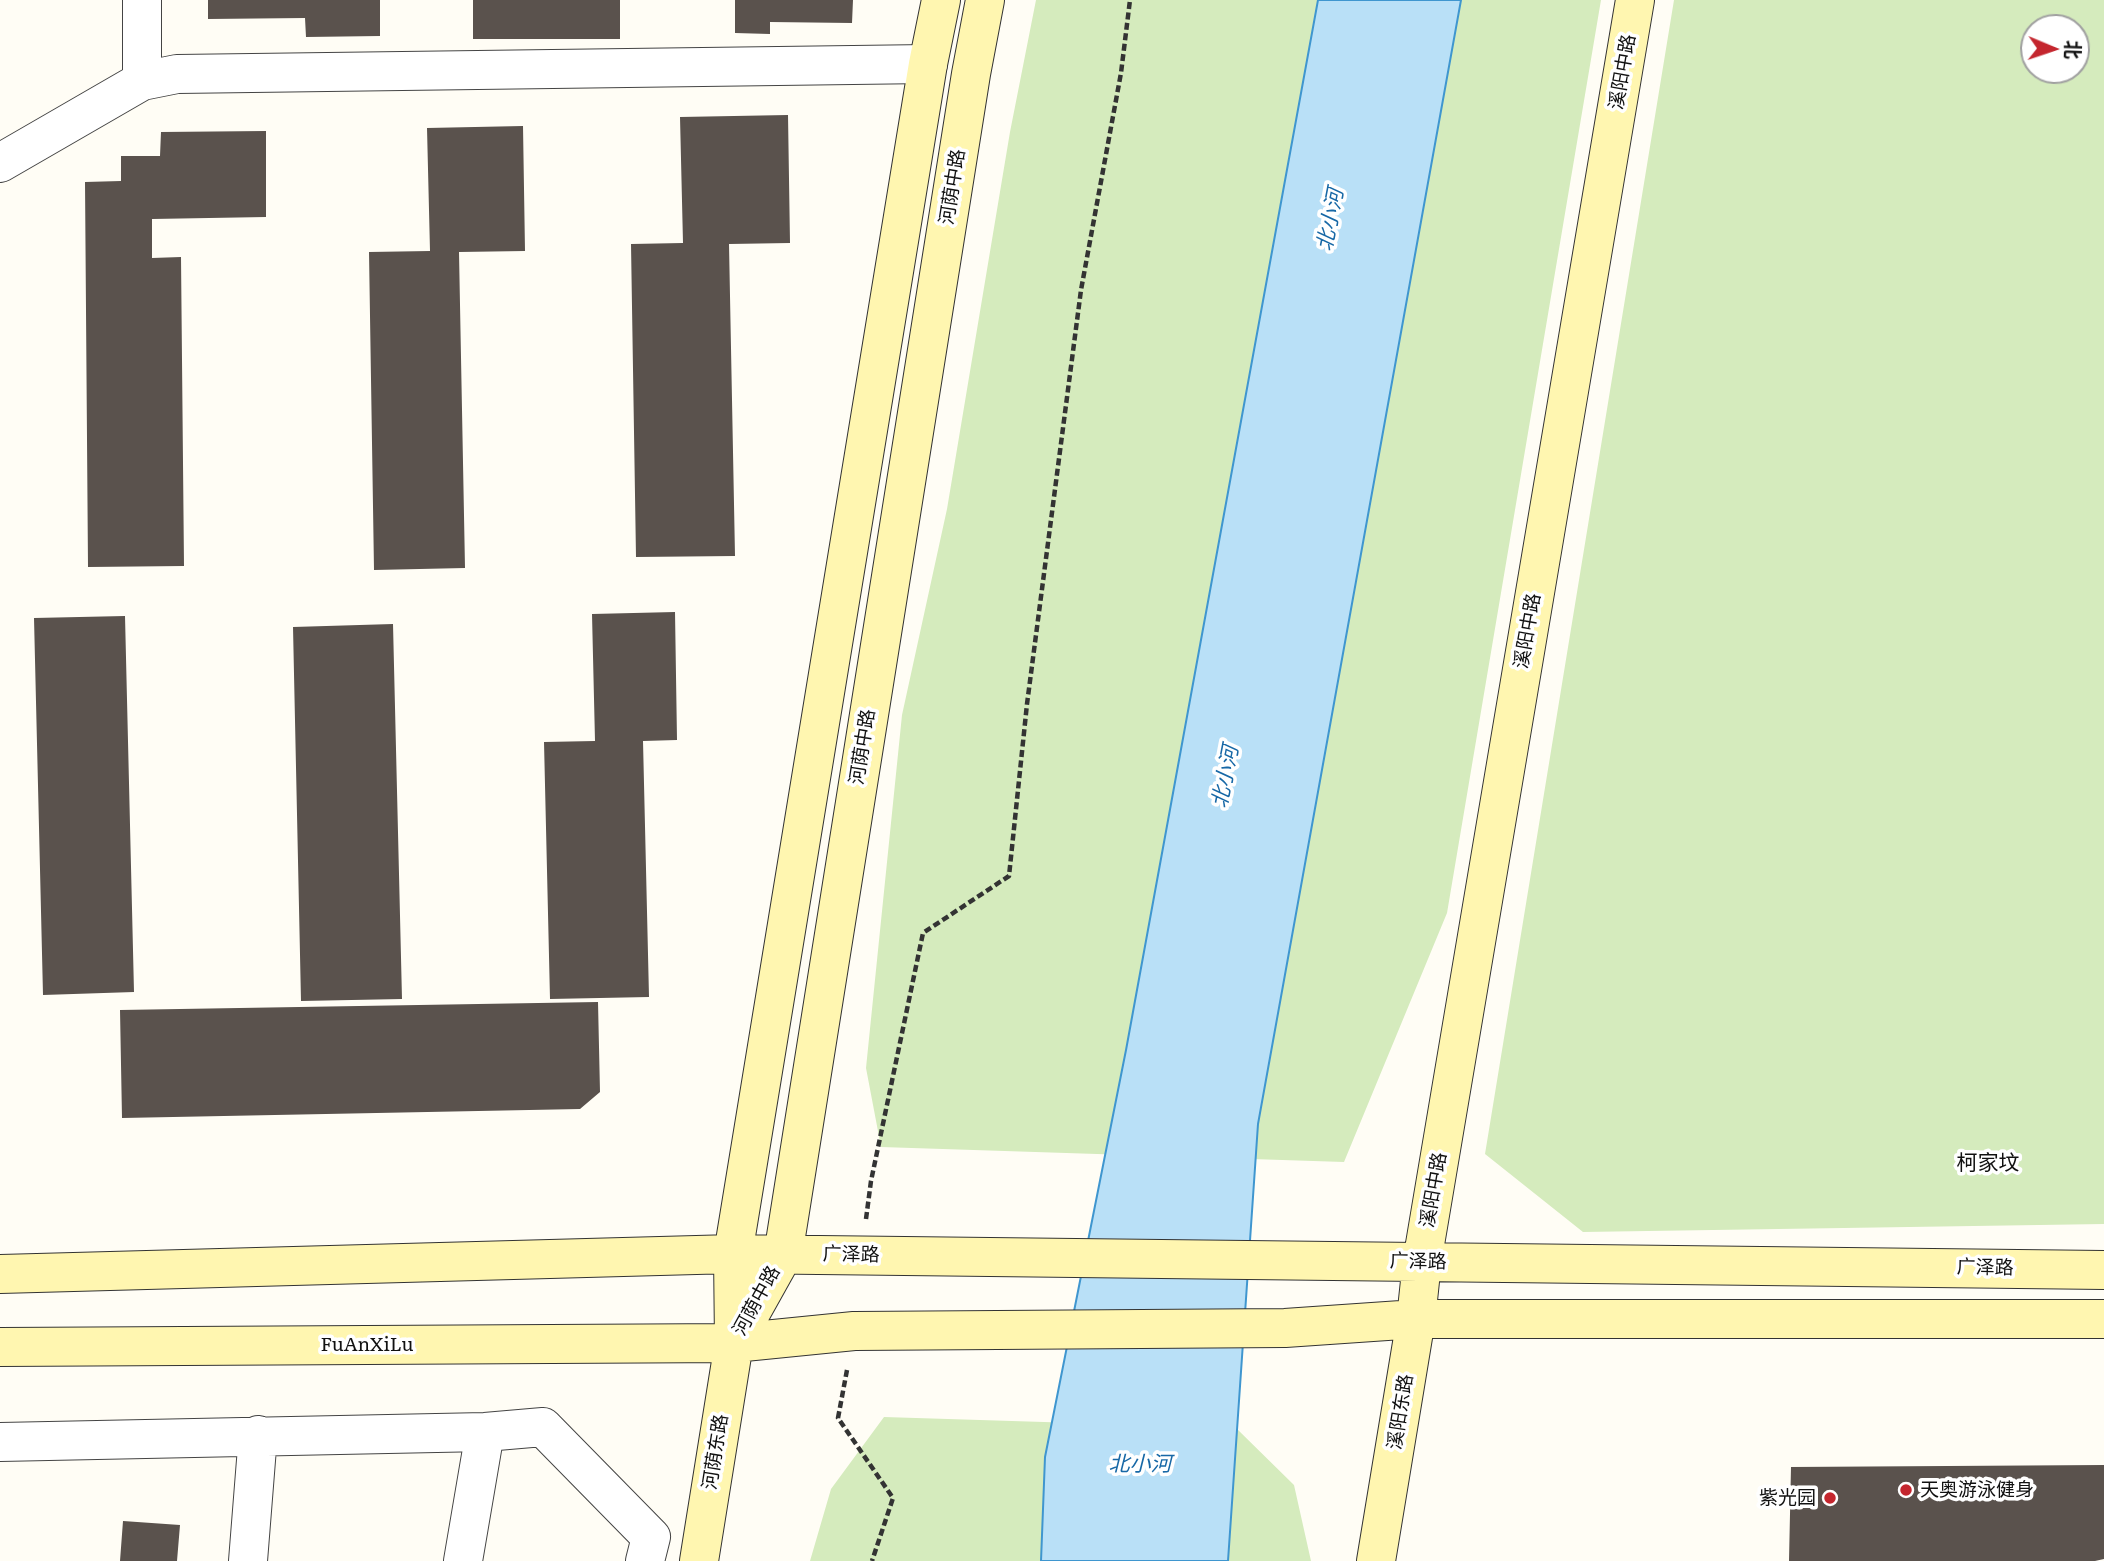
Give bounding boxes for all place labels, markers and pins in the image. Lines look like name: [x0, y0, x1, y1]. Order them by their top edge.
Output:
place label: 天奥游泳健身: [1920, 1479, 2034, 1501]
marker: 天奥游泳健身: [1898, 1482, 1914, 1498]
place label: 紫光园: [1759, 1487, 1816, 1509]
marker: 紫光园: [1822, 1490, 1838, 1506]

